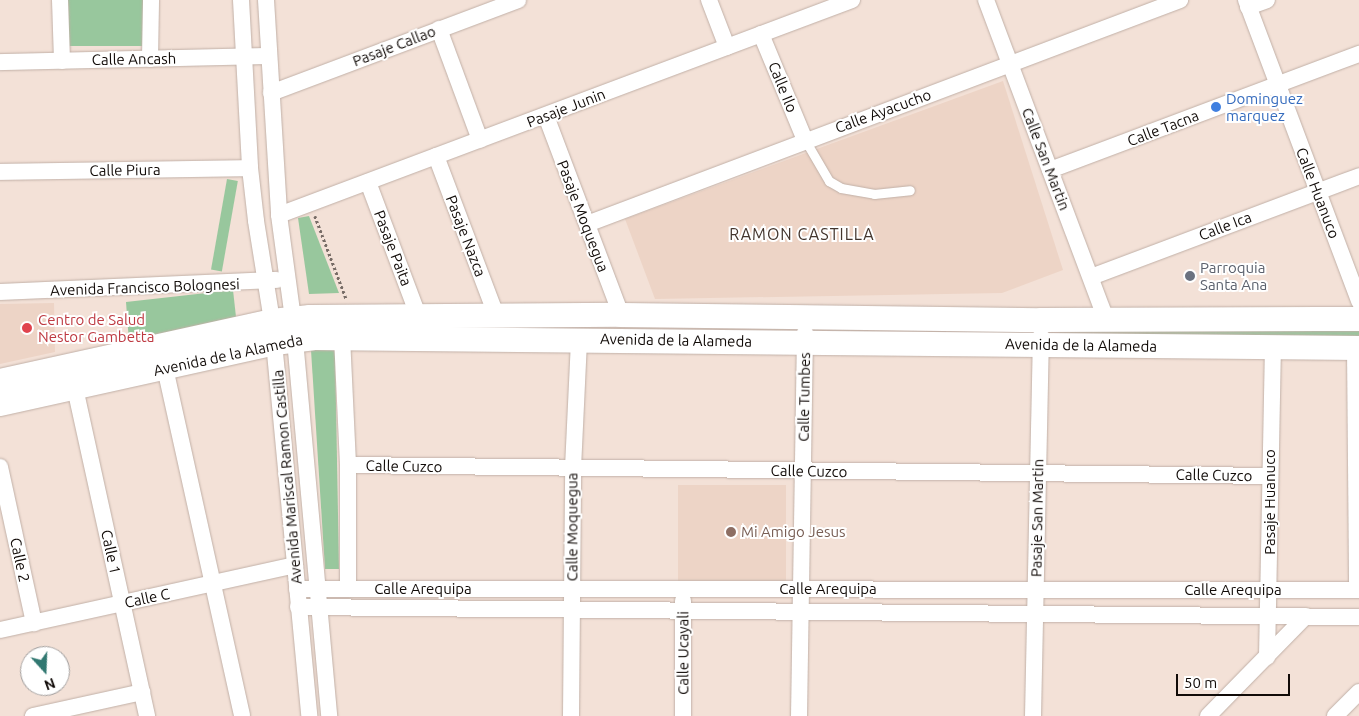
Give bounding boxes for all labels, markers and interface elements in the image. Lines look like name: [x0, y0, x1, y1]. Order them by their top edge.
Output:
street label: Pasaje Callao: [350, 22, 438, 70]
street label: Calle Ancash: [92, 49, 176, 69]
street label: Calle Ilo: [765, 59, 801, 115]
street label: Pasaje Junin: [524, 85, 608, 131]
street label: Calle Ayacucho: [832, 85, 934, 137]
place label: Dominguez marquez: [1226, 89, 1303, 124]
marker: Dominguez marquez: [1210, 101, 1222, 113]
street label: Calle San Martin: [1018, 105, 1074, 213]
street label: Calle Tacna: [1125, 106, 1201, 150]
street label: Calle Huanuco: [1292, 145, 1344, 241]
street label: Pasaje Moquegua: [553, 157, 613, 275]
street label: Calle Piura: [89, 160, 161, 180]
street label: Pasaje Nazca: [442, 193, 490, 279]
street label: Pasaje Paita: [370, 207, 416, 289]
street label: Calle Ica: [1196, 208, 1254, 244]
district label: RAMON CASTILLA: [727, 224, 877, 244]
place label: Parroquia Santa Ana: [1200, 258, 1267, 293]
marker: Parroquia Santa Ana: [1184, 270, 1196, 282]
street label: Avenida Francisco Bolognesi: [50, 275, 240, 299]
place label: Centro de Salud Nestor Gambetta: [38, 310, 154, 345]
marker: Centro de Salud Nestor Gambetta: [20, 321, 34, 335]
street label: Avenida de la Alameda: [152, 330, 304, 380]
street label: Avenida de la Alameda: [600, 330, 752, 350]
street label: Avenida de la Alameda: [1005, 335, 1157, 355]
street label: Calle Tumbes: [794, 352, 814, 442]
street label: Avenida Mariscal Ramon Castilla: [269, 369, 305, 585]
street label: Pasaje Huanuco: [1261, 449, 1279, 555]
street label: Calle Cuzco: [366, 456, 442, 476]
street label: Pasaje San Martin: [1027, 459, 1047, 577]
street label: Calle Cuzco: [771, 461, 847, 481]
street label: Calle Cuzco: [1176, 465, 1252, 485]
street label: Calle Moquegua: [563, 473, 581, 581]
place label: Mi Amigo Jesus: [741, 523, 846, 541]
marker: Mi Amigo Jesus: [725, 526, 737, 538]
street label: Calle 1: [98, 528, 124, 576]
street label: Calle 2: [7, 536, 33, 584]
street label: Calle Arequipa: [374, 580, 472, 598]
street label: Calle Arequipa: [779, 580, 877, 598]
street label: Calle Arequipa: [1184, 581, 1282, 599]
street label: Calle C: [123, 584, 171, 612]
street label: Calle Ucayali: [674, 611, 692, 695]
north arrow: [20, 646, 70, 696]
scale bar: [1179, 664, 1293, 696]
text: 50 m: [1184, 674, 1217, 691]
text: N: [42, 675, 57, 693]

